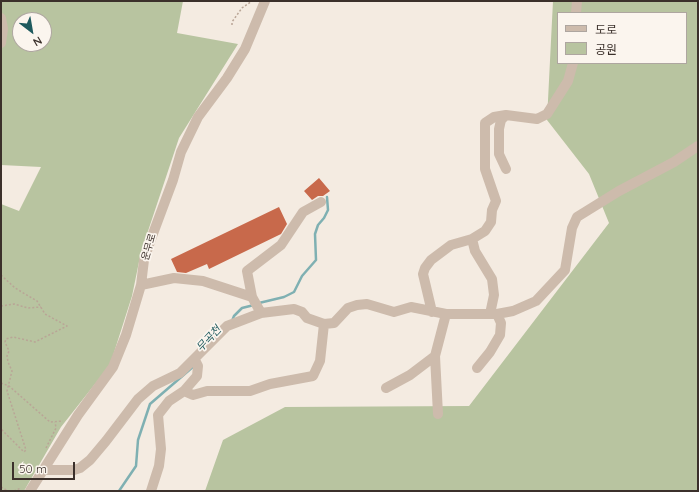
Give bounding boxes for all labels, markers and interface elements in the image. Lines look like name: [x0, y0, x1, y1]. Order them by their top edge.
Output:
north arrow: [12, 12, 52, 52]
legend: [557, 12, 687, 64]
text: 도로: [595, 22, 617, 37]
text: N: [31, 33, 45, 50]
text: 공원: [595, 42, 617, 57]
street label: 운무로: [139, 232, 159, 262]
water label: 무곡천: [194, 323, 224, 355]
scale bar: [14, 454, 77, 480]
text: 50 m: [19, 461, 47, 476]

